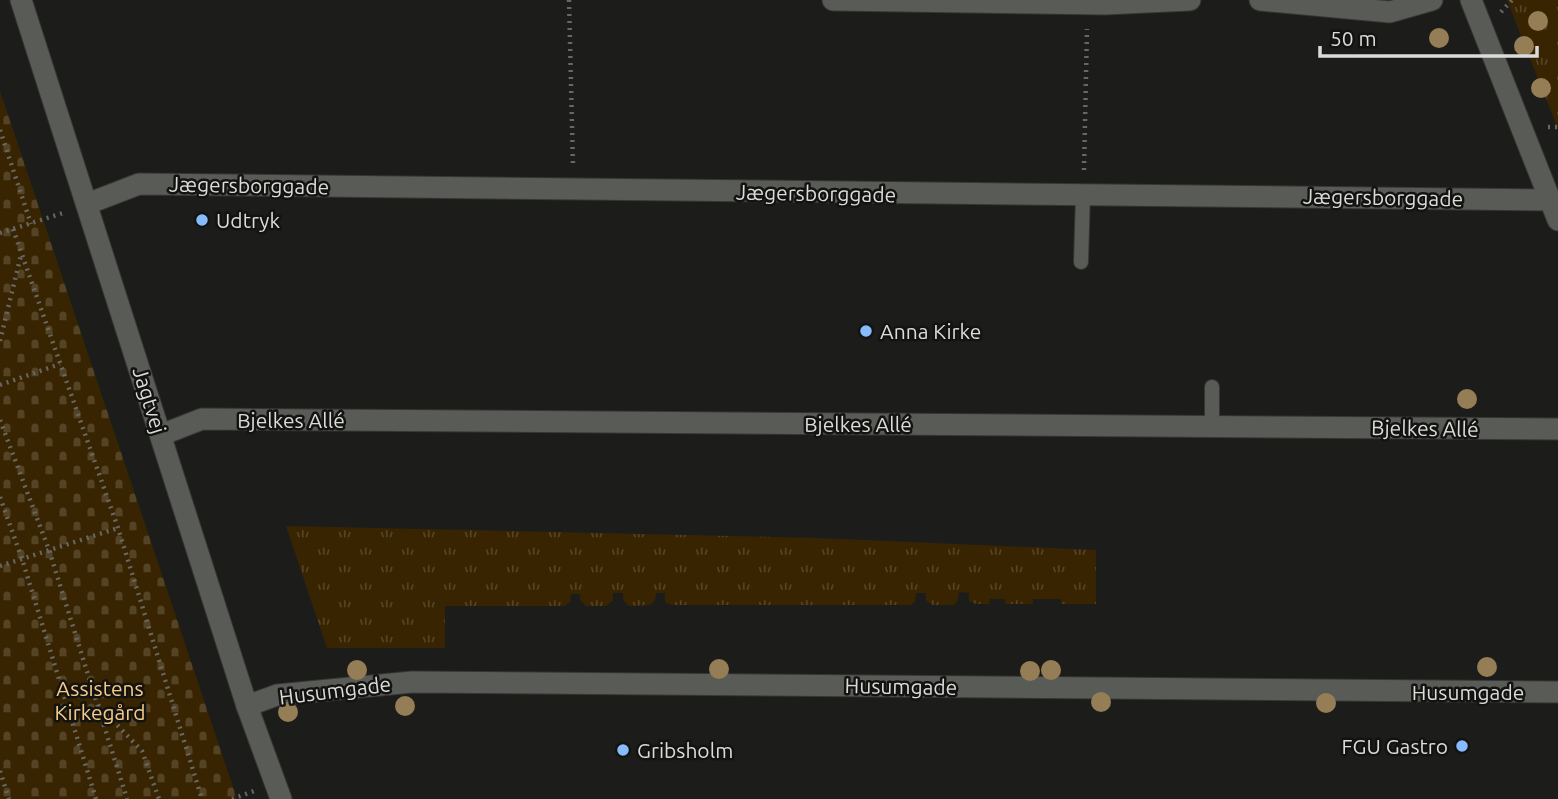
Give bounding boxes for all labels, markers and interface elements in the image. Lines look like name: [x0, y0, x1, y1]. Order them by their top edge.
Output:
scale bar: [1320, 14, 1537, 58]
text: 50 m: [1330, 26, 1377, 50]
street label: Jægersborggade: [169, 172, 329, 198]
street label: Jægersborggade: [736, 180, 896, 206]
street label: Jægersborggade: [1303, 184, 1463, 210]
place label: Udtryk: [216, 208, 280, 232]
marker: Udtryk: [194, 212, 210, 228]
place label: Anna Kirke: [880, 319, 981, 343]
marker: Anna Kirke: [858, 323, 874, 339]
street label: Jagtvej: [129, 364, 171, 436]
street label: Bjelkes Allé: [237, 408, 345, 432]
street label: Bjelkes Allé: [804, 412, 912, 436]
street label: Bjelkes Allé: [1371, 415, 1479, 441]
street label: Husumgade: [278, 671, 392, 709]
street label: Husumgade: [844, 673, 958, 699]
park label: Assistens Kirkegård: [54, 676, 146, 724]
street label: Husumgade: [1412, 680, 1524, 704]
place label: FGU Gastro: [1342, 734, 1448, 758]
place label: Gribsholm: [637, 738, 733, 762]
marker: FGU Gastro: [1454, 738, 1470, 754]
marker: Gribsholm: [615, 742, 631, 758]

